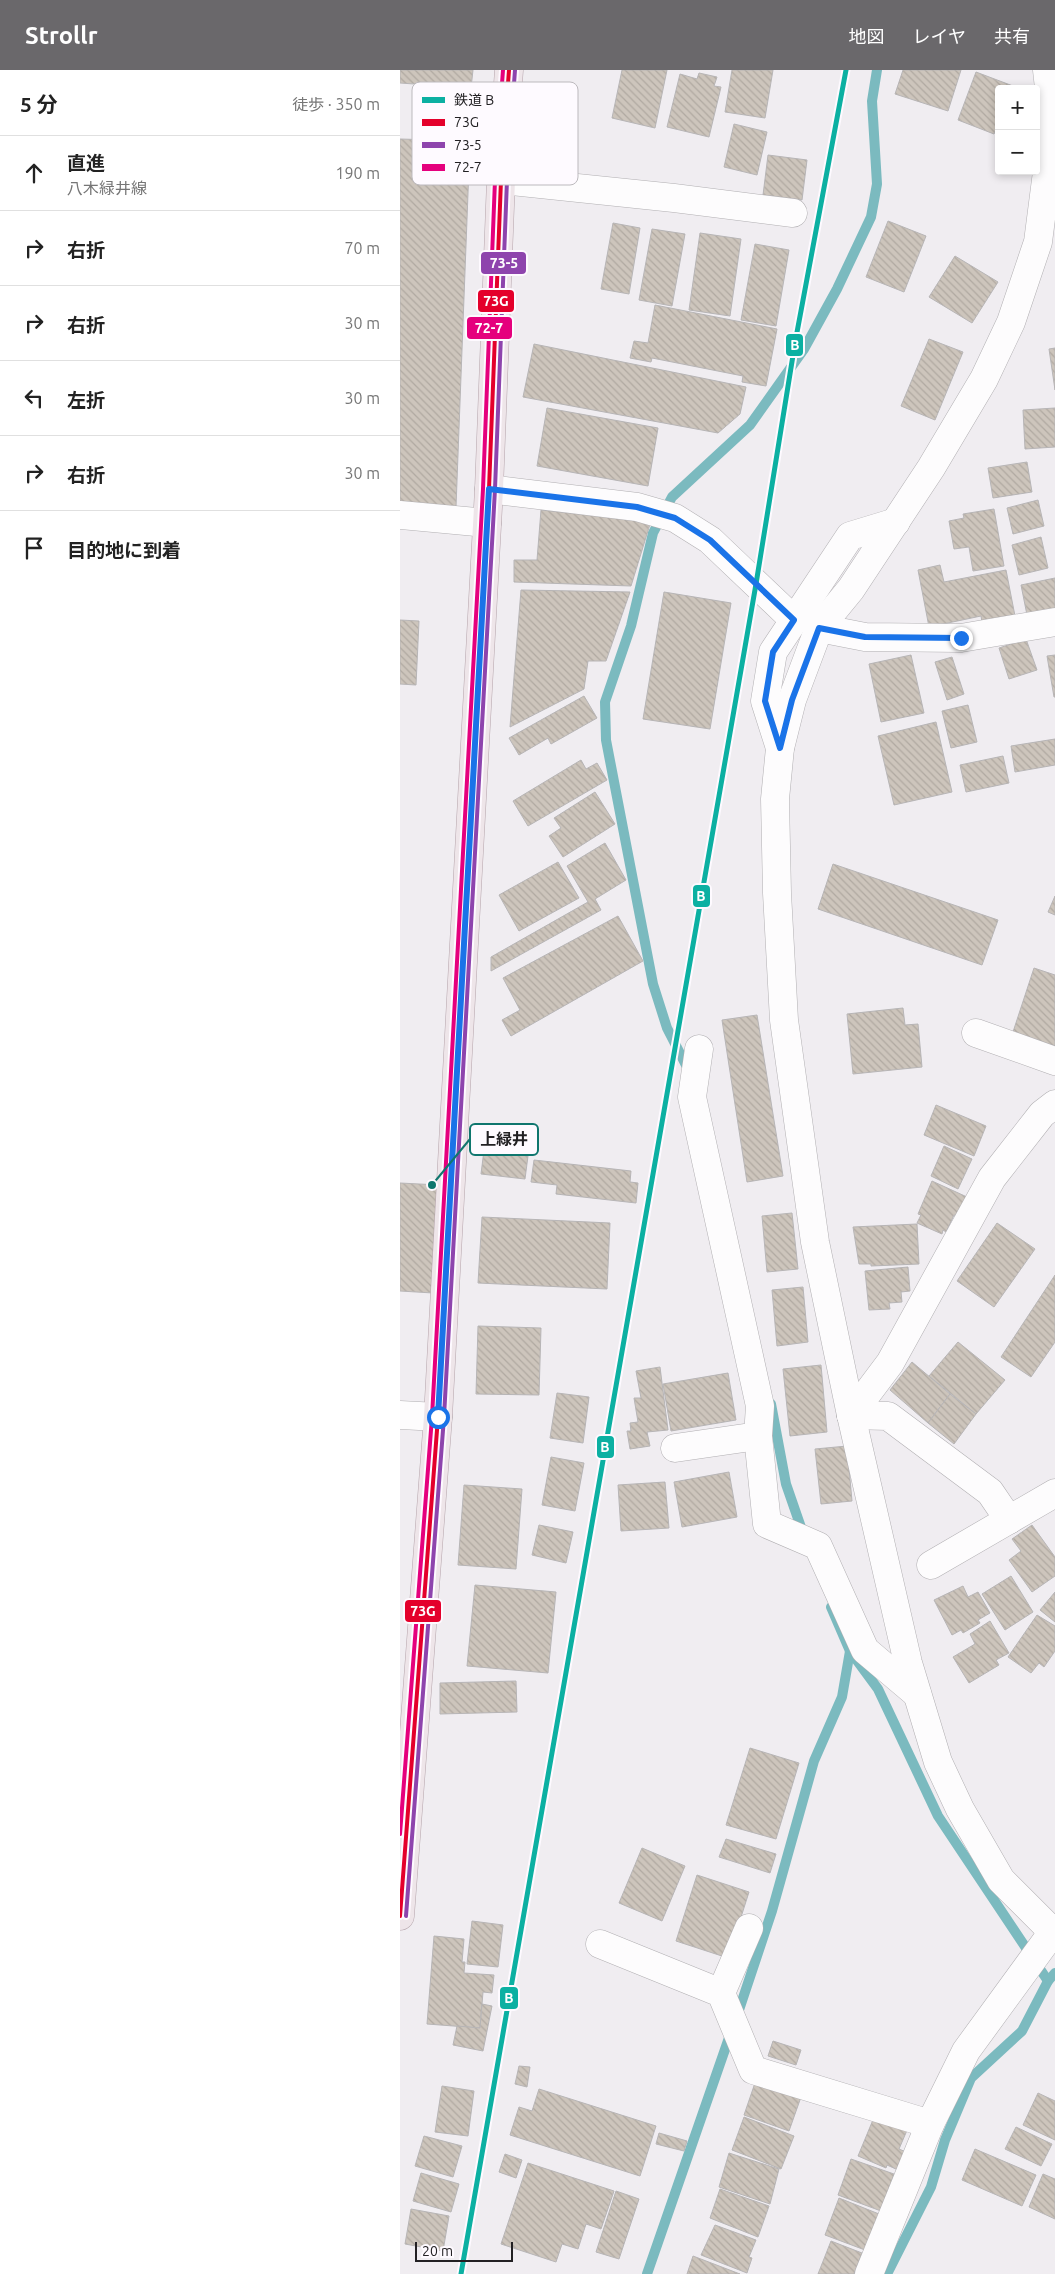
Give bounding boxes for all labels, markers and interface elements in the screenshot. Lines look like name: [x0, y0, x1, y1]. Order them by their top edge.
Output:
text: Strollr: [25, 22, 98, 49]
text: 地図: [849, 26, 885, 46]
text: レイヤ: [913, 26, 966, 46]
text: 共有: [994, 26, 1030, 46]
legend: [412, 82, 578, 185]
map controls: [995, 85, 1040, 175]
button: +: [995, 85, 1040, 130]
text: 5 分: [20, 92, 58, 116]
text: 鉄道 B: [454, 92, 494, 108]
text: 徒歩 · 350 m: [292, 95, 380, 113]
text: 73G: [454, 114, 479, 130]
button: −: [995, 130, 1040, 175]
text: 73-5: [454, 137, 482, 153]
text: 直進: [67, 152, 105, 174]
icon: ahead: [20, 159, 48, 187]
text: 72-7: [454, 159, 482, 175]
text: 190 m: [335, 164, 380, 182]
text: 八木緑井線: [67, 179, 147, 197]
icon: right: [20, 234, 48, 262]
text: 右折: [67, 239, 105, 261]
text: 70 m: [344, 239, 380, 257]
line badge: 73-5: [480, 251, 527, 275]
text: 73-5: [490, 255, 518, 271]
line badge: 73G: [477, 289, 515, 313]
text: 73G: [483, 293, 509, 309]
icon: right: [20, 309, 48, 337]
text: 右折: [67, 314, 105, 336]
text: 30 m: [344, 314, 380, 332]
line badge: 72-7: [466, 316, 513, 340]
text: 72-7: [475, 320, 503, 336]
line badge: B: [785, 333, 804, 357]
text: B: [790, 337, 800, 353]
icon: left: [20, 384, 48, 412]
text: 左折: [67, 389, 105, 411]
text: 30 m: [344, 389, 380, 407]
icon: right: [20, 459, 48, 487]
text: 右折: [67, 464, 105, 486]
text: 30 m: [344, 464, 380, 482]
icon: arrive: [20, 534, 48, 562]
text: 目的地に到着: [67, 539, 181, 561]
route end: [950, 627, 973, 650]
line badge: B: [692, 884, 711, 908]
text: B: [696, 888, 706, 904]
callout: 上緑井: [470, 1124, 538, 1155]
text: 上緑井: [480, 1130, 528, 1148]
route start: [427, 1406, 450, 1429]
line badge: B: [596, 1435, 615, 1459]
text: B: [600, 1439, 610, 1455]
line badge: 73G: [404, 1599, 442, 1623]
text: 73G: [410, 1603, 436, 1619]
line badge: B: [499, 1986, 519, 2010]
text: B: [504, 1990, 514, 2006]
scale bar: [415, 2239, 512, 2262]
text: 20 m: [422, 2243, 453, 2259]

